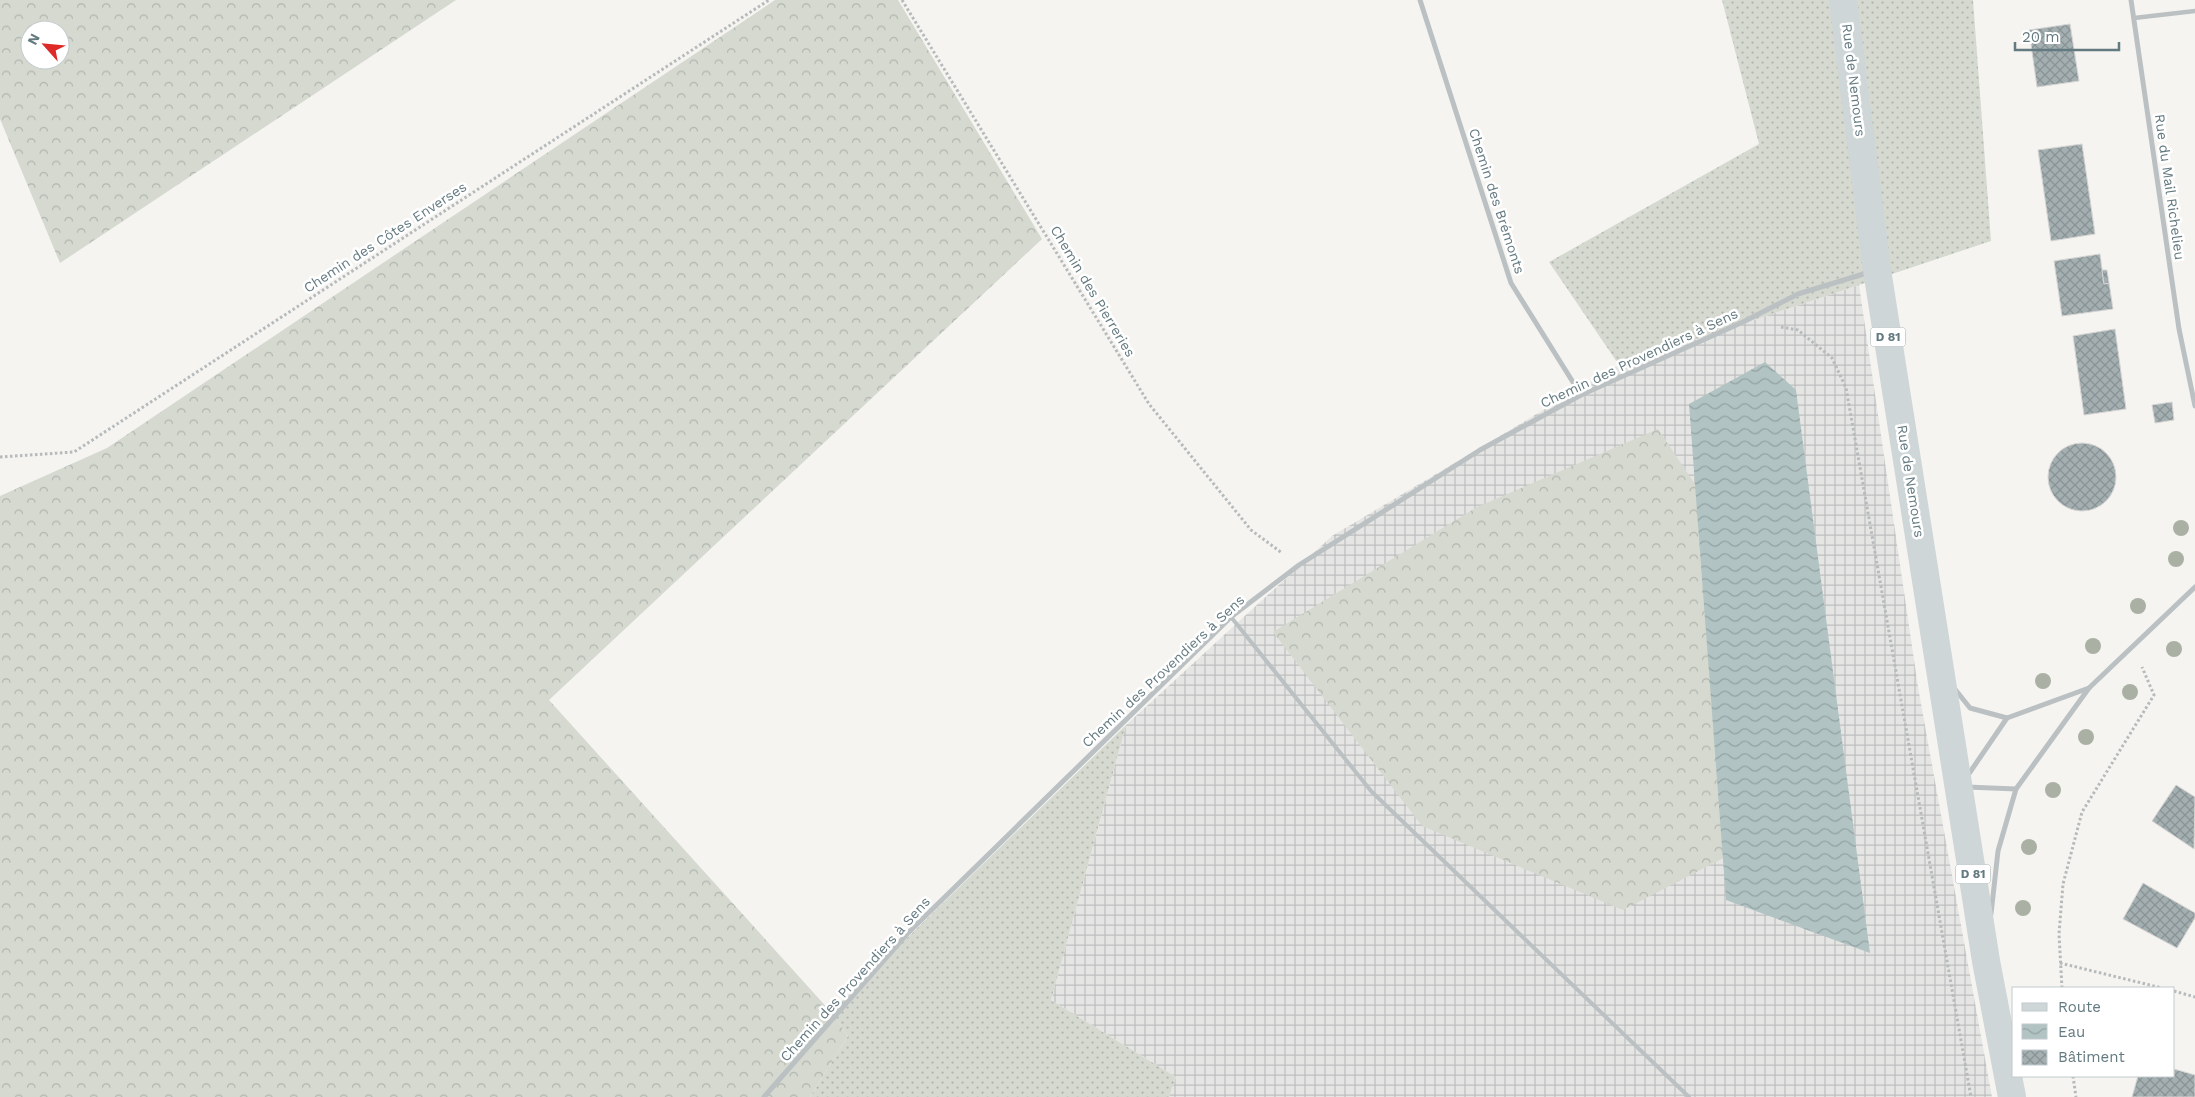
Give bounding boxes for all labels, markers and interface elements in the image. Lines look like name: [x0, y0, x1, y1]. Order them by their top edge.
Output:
north arrow: [20, 20, 70, 70]
scale bar: [2015, 20, 2119, 52]
street label: Rue de Nemours: [1839, 23, 1869, 137]
text: 20 m: [2022, 28, 2060, 46]
text: N: [24, 31, 43, 47]
street label: Rue du Mail Richelieu: [2152, 113, 2188, 261]
street label: Chemin des Brémonts: [1466, 126, 1528, 276]
street label: Chemin des Côtes Enverses: [301, 178, 469, 296]
street label: Chemin des Pierreries: [1047, 222, 1139, 360]
street label: Chemin des Provendiers à Sens: [1538, 305, 1740, 411]
road number: D 81: [1870, 328, 1906, 347]
street label: Rue de Nemours: [1894, 424, 1928, 538]
street label: Chemin des Provendiers à Sens: [1079, 592, 1247, 750]
road number: D 81: [1956, 864, 1990, 884]
street label: Chemin des Provendiers à Sens: [777, 893, 933, 1065]
legend: [2012, 987, 2175, 1077]
text: Route: [2058, 998, 2101, 1016]
text: Eau: [2058, 1023, 2085, 1041]
text: Bâtiment: [2058, 1048, 2125, 1066]

